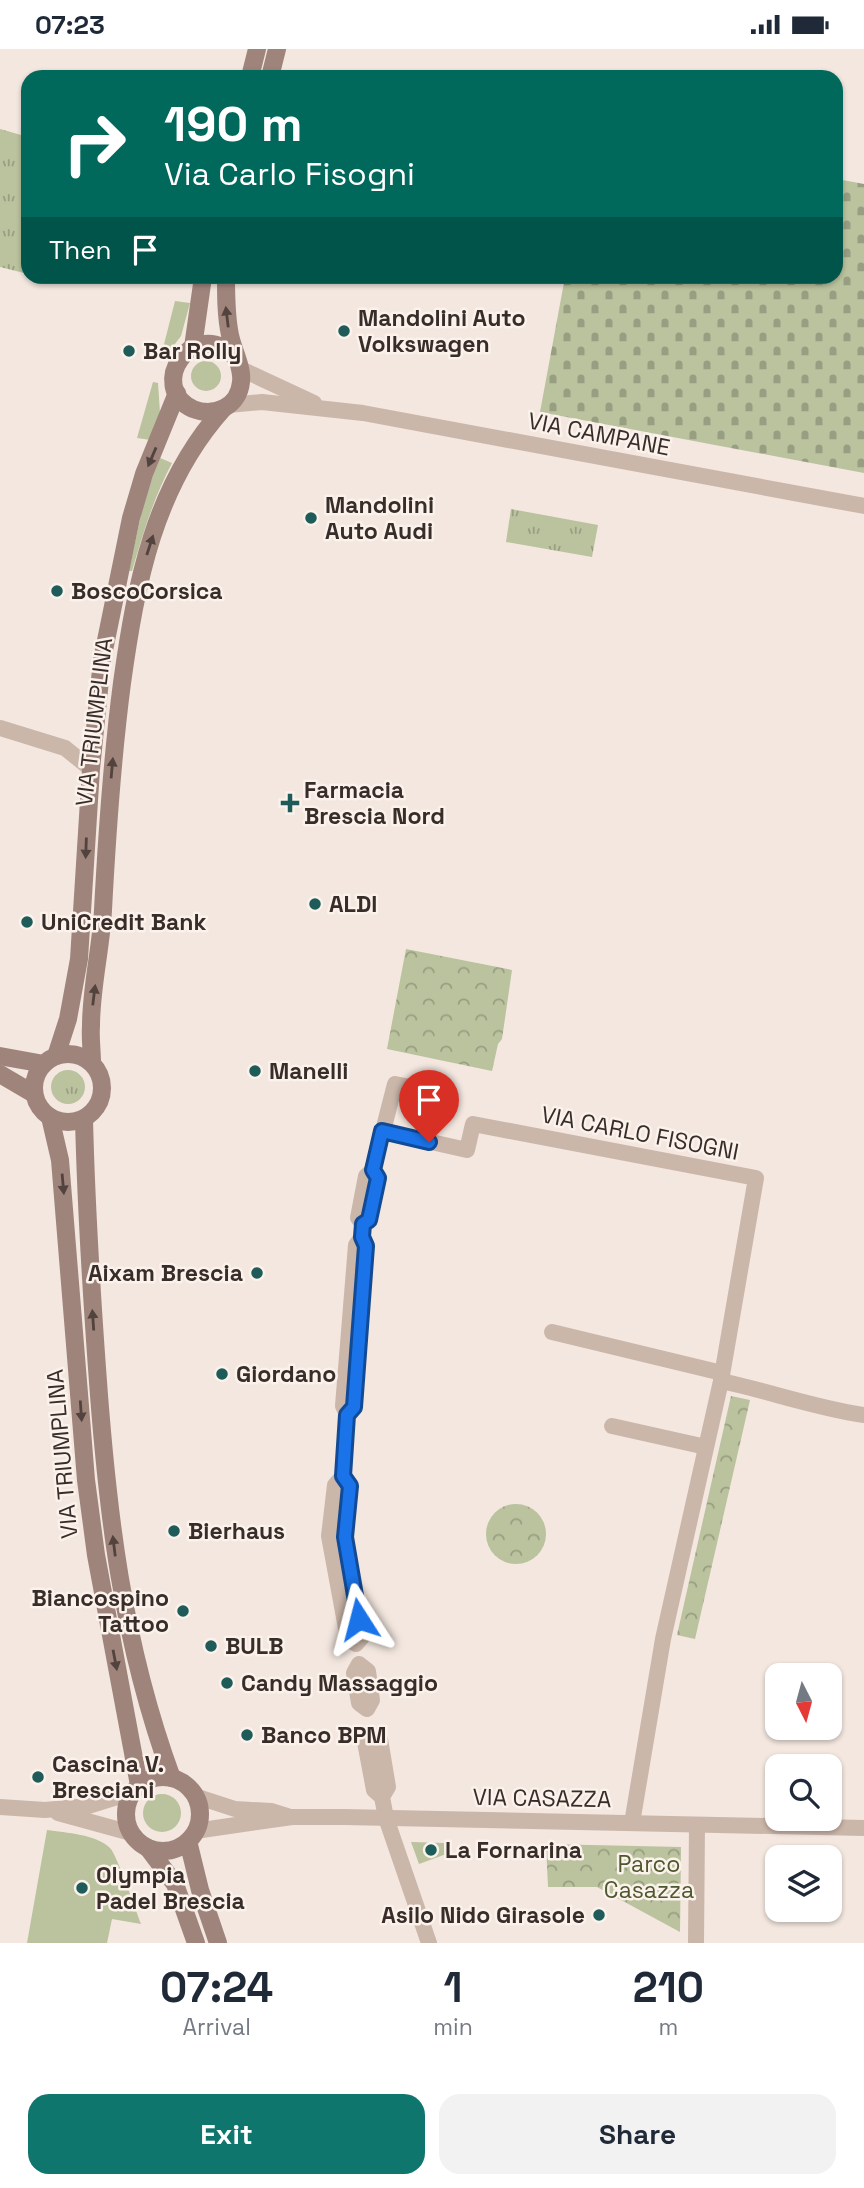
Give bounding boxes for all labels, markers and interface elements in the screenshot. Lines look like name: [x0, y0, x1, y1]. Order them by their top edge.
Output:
text: 07:23: [35, 8, 105, 42]
text: 190 m: [164, 93, 302, 155]
icon: right: [49, 98, 140, 189]
text: Via Carlo Fisogni: [164, 154, 415, 194]
icon: arrive: [126, 231, 164, 269]
text: Then: [49, 233, 112, 267]
place label: Mandolini Auto Volkswagen: [358, 303, 526, 359]
one-way arrow: [222, 306, 233, 328]
marker: Mandolini Auto Volkswagen: [336, 323, 352, 339]
place label: Bar Rolly: [143, 336, 242, 366]
marker: Bar Rolly: [121, 343, 137, 359]
street label: VIA CAMPANE: [525, 406, 673, 462]
one-way arrow: [146, 446, 157, 467]
place label: Mandolini Auto Audi: [325, 490, 434, 546]
marker: Mandolini Auto Audi: [303, 510, 319, 526]
one-way arrow: [145, 534, 156, 555]
place label: BoscoCorsica: [71, 576, 223, 606]
marker: BoscoCorsica: [49, 583, 65, 599]
street label: VIA TRIUMPLINA: [69, 636, 119, 808]
one-way arrow: [106, 757, 117, 779]
place label: Farmacia Brescia Nord: [304, 775, 445, 831]
marker: Farmacia Brescia Nord: [282, 795, 298, 811]
one-way arrow: [80, 838, 91, 860]
place label: ALDI: [329, 889, 377, 919]
marker: ALDI: [307, 896, 323, 912]
place label: UniCredit Bank: [41, 907, 206, 937]
marker: UniCredit Bank: [19, 914, 35, 930]
one-way arrow: [89, 984, 100, 1006]
place label: Manelli: [269, 1056, 348, 1086]
marker: Manelli: [247, 1063, 263, 1079]
pin: [399, 1070, 459, 1142]
icon: arrive: [410, 1081, 448, 1119]
street label: VIA CARLO FISOGNI: [539, 1099, 741, 1167]
one-way arrow: [57, 1173, 68, 1195]
place label: Aixam Brescia: [88, 1258, 243, 1288]
marker: Aixam Brescia: [249, 1265, 265, 1281]
one-way arrow: [87, 1308, 98, 1330]
place label: Giordano: [236, 1359, 336, 1389]
marker: Giordano: [214, 1366, 230, 1382]
street label: VIA TRIUMPLINA: [40, 1368, 84, 1540]
one-way arrow: [76, 1400, 87, 1422]
place label: Bierhaus: [188, 1516, 285, 1546]
marker: Bierhaus: [166, 1523, 182, 1539]
one-way arrow: [108, 1535, 119, 1557]
position arrow: [322, 1582, 396, 1656]
place label: Biancospino Tattoo: [32, 1583, 169, 1639]
marker: Biancospino Tattoo: [175, 1603, 191, 1619]
place label: BULB: [225, 1631, 283, 1661]
marker: BULB: [203, 1638, 219, 1654]
one-way arrow: [110, 1649, 121, 1671]
north arrow: [765, 1663, 842, 1739]
map controls: [765, 1663, 842, 1922]
place label: Candy Massaggio: [241, 1668, 438, 1698]
marker: Candy Massaggio: [219, 1675, 235, 1691]
place label: Banco BPM: [261, 1720, 387, 1750]
marker: Banco BPM: [239, 1727, 255, 1743]
place label: Cascina V. Bresciani: [52, 1749, 164, 1805]
button: search: [765, 1754, 842, 1831]
marker: Cascina V. Bresciani: [30, 1769, 46, 1785]
street label: VIA CASAZZA: [472, 1782, 612, 1814]
place label: La Fornarina: [445, 1835, 582, 1865]
marker: La Fornarina: [423, 1842, 439, 1858]
button: layers: [765, 1845, 842, 1922]
park label: Parco Casazza: [604, 1849, 694, 1905]
place label: Olympia Padel Brescia: [96, 1860, 245, 1916]
marker: Olympia Padel Brescia: [74, 1880, 90, 1896]
place label: Asilo Nido Girasole: [381, 1900, 585, 1930]
marker: Asilo Nido Girasole: [591, 1907, 607, 1923]
text: 07:24: [160, 1961, 273, 2014]
text: 1: [443, 1961, 462, 2014]
text: 210: [633, 1961, 704, 2014]
text: Arrival: [182, 2012, 251, 2042]
text: min: [433, 2012, 473, 2042]
text: m: [658, 2012, 678, 2042]
button: Exit: [28, 2094, 425, 2174]
button: Share: [439, 2094, 836, 2174]

